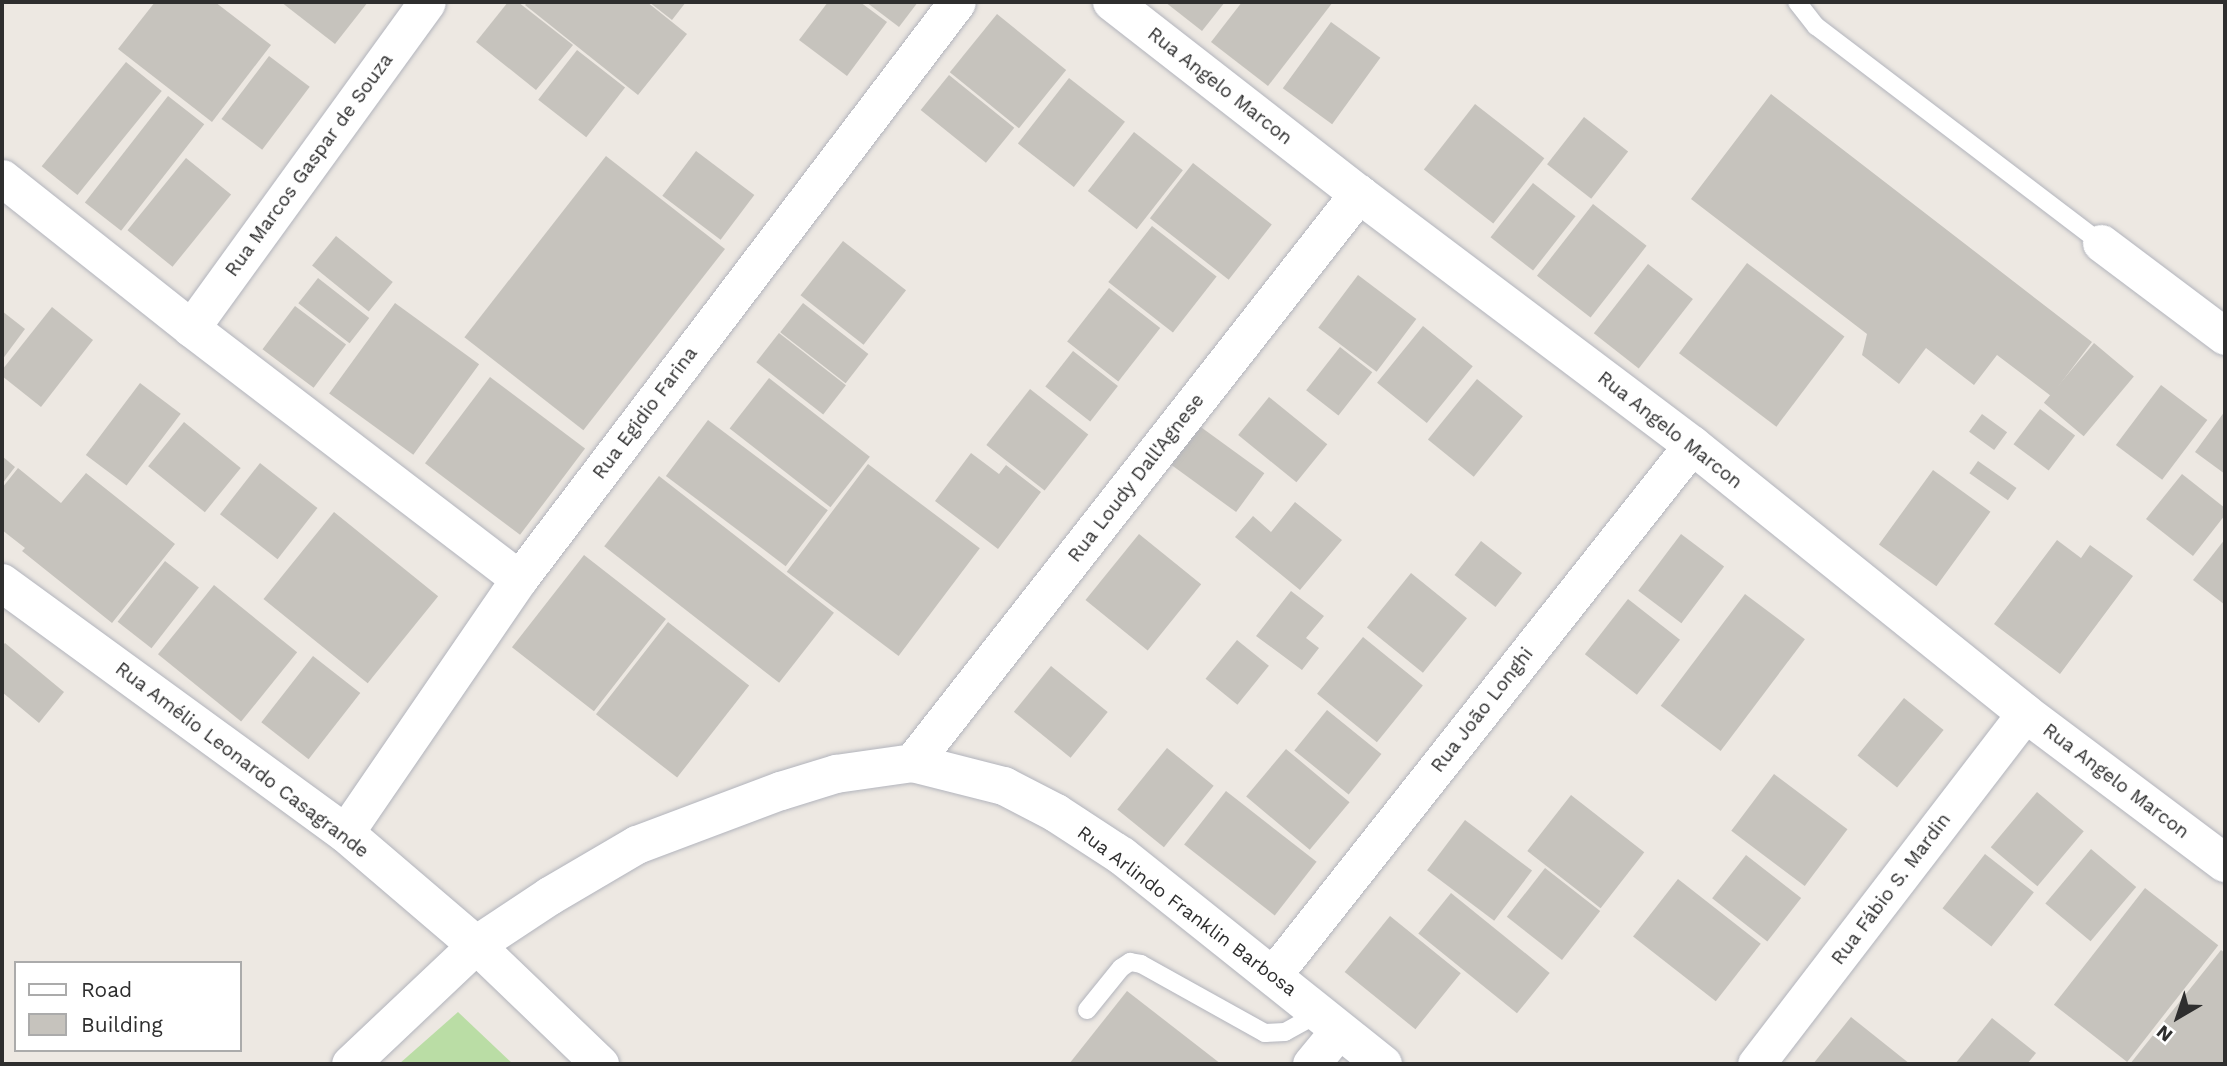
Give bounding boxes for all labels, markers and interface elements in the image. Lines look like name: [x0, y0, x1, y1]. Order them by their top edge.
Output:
street label: Rua Angelo Marcon: [1143, 22, 1297, 150]
street label: Rua Marcos Gaspar de Souza: [220, 49, 398, 281]
street label: Rua Egidio Farina: [588, 342, 702, 484]
street label: Rua Angelo Marcon: [1593, 366, 1747, 494]
street label: Rua Loudy Dall'Agnese: [1063, 389, 1209, 567]
street label: Rua João Longhi: [1426, 643, 1538, 777]
street label: Rua Amélio Leonardo Casagrande: [110, 657, 374, 863]
street label: Rua Angelo Marcon: [2038, 718, 2194, 844]
street label: Rua Fábio S. Mardin: [1826, 809, 1956, 969]
street label: Rua Arlindo Franklin Barbosa: [1072, 821, 1302, 1001]
legend: [14, 961, 242, 1052]
text: Road: [81, 977, 132, 1002]
north arrow: [2143, 982, 2213, 1052]
text: Building: [81, 1012, 163, 1037]
text: N: [2152, 1020, 2177, 1047]

